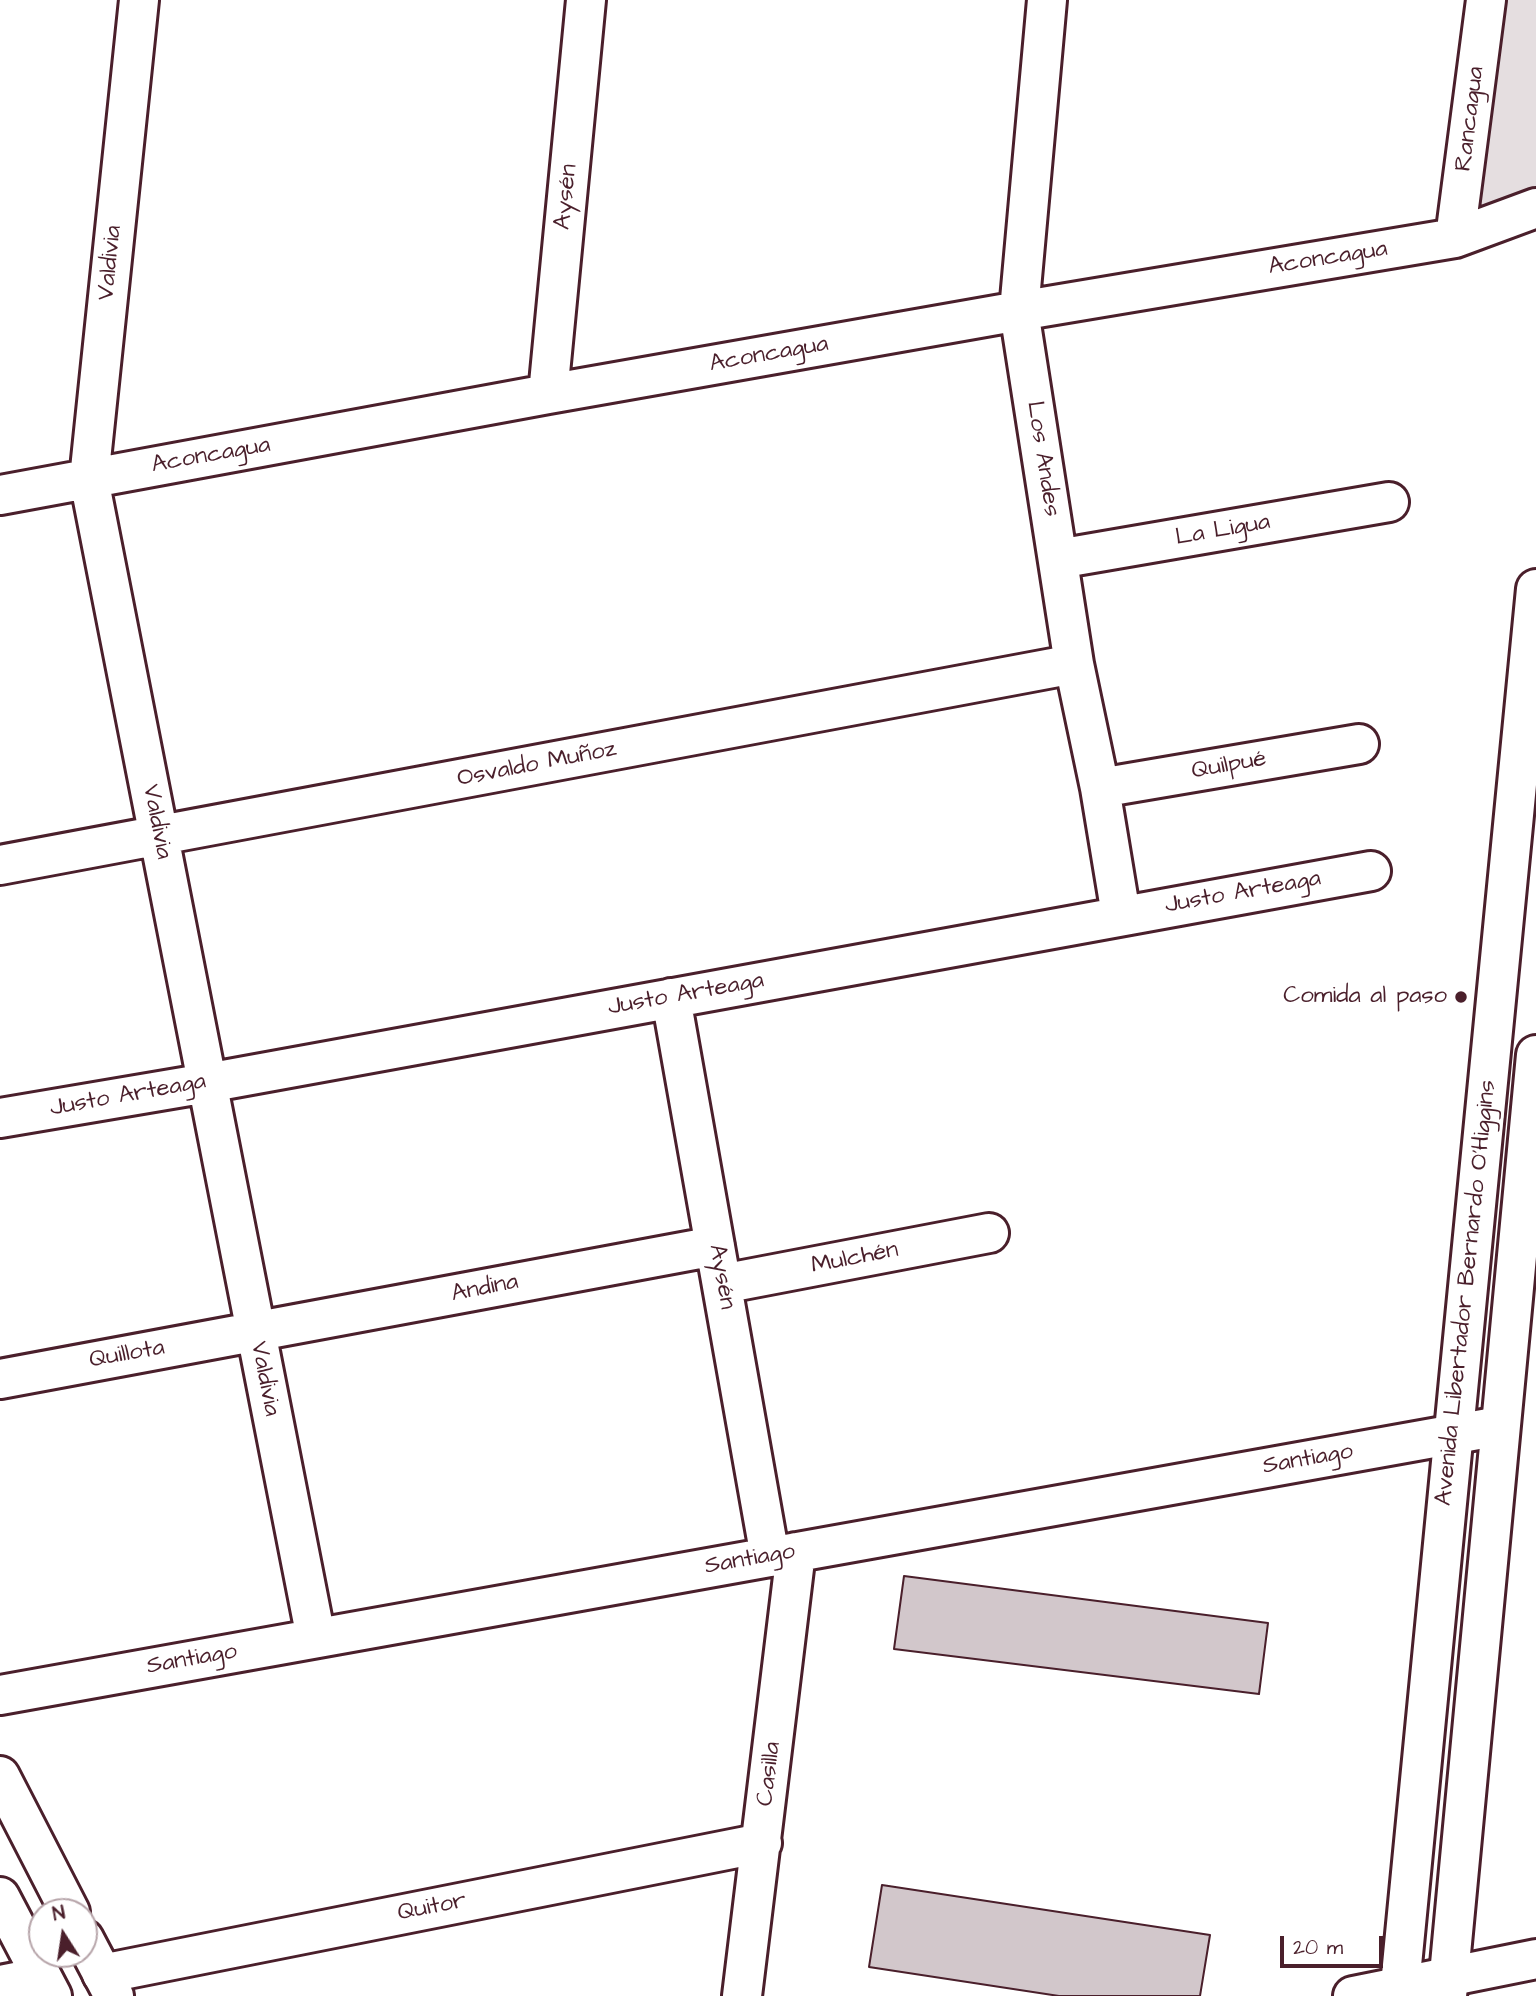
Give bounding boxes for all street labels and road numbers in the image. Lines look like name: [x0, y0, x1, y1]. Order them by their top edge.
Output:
street label: Rancagua: [1450, 65, 1492, 173]
street label: Aysén: [549, 163, 585, 231]
street label: Valdivia: [93, 224, 129, 302]
street label: Aconcagua: [1266, 235, 1390, 283]
street label: Aconcagua: [707, 330, 831, 380]
street label: Los Andes: [1019, 399, 1065, 519]
street label: Aconcagua: [149, 431, 273, 481]
street label: La Ligua: [1173, 509, 1273, 553]
street label: Osvaldo Muñoz: [455, 735, 619, 795]
street label: Quilpué: [1189, 745, 1269, 787]
street label: Valdivia: [135, 782, 177, 862]
street label: Justo Arteaga: [1163, 865, 1323, 921]
street label: Justo Arteaga: [606, 967, 766, 1023]
street label: Justo Arteaga: [48, 1068, 208, 1124]
street label: Avenida Libertador Bernardo O'Higgins: [1430, 1079, 1504, 1507]
street label: Mulchén: [809, 1236, 901, 1282]
street label: Aysén: [701, 1242, 741, 1312]
street label: Andina: [449, 1268, 521, 1310]
street label: Quillota: [87, 1334, 167, 1376]
street label: Valdivia: [243, 1339, 285, 1419]
street label: Santiago: [1261, 1438, 1355, 1482]
street label: Santiago: [703, 1538, 797, 1582]
street label: Santiago: [145, 1638, 239, 1682]
street label: Casilla: [752, 1740, 788, 1808]
street label: Quitor: [395, 1887, 469, 1929]

